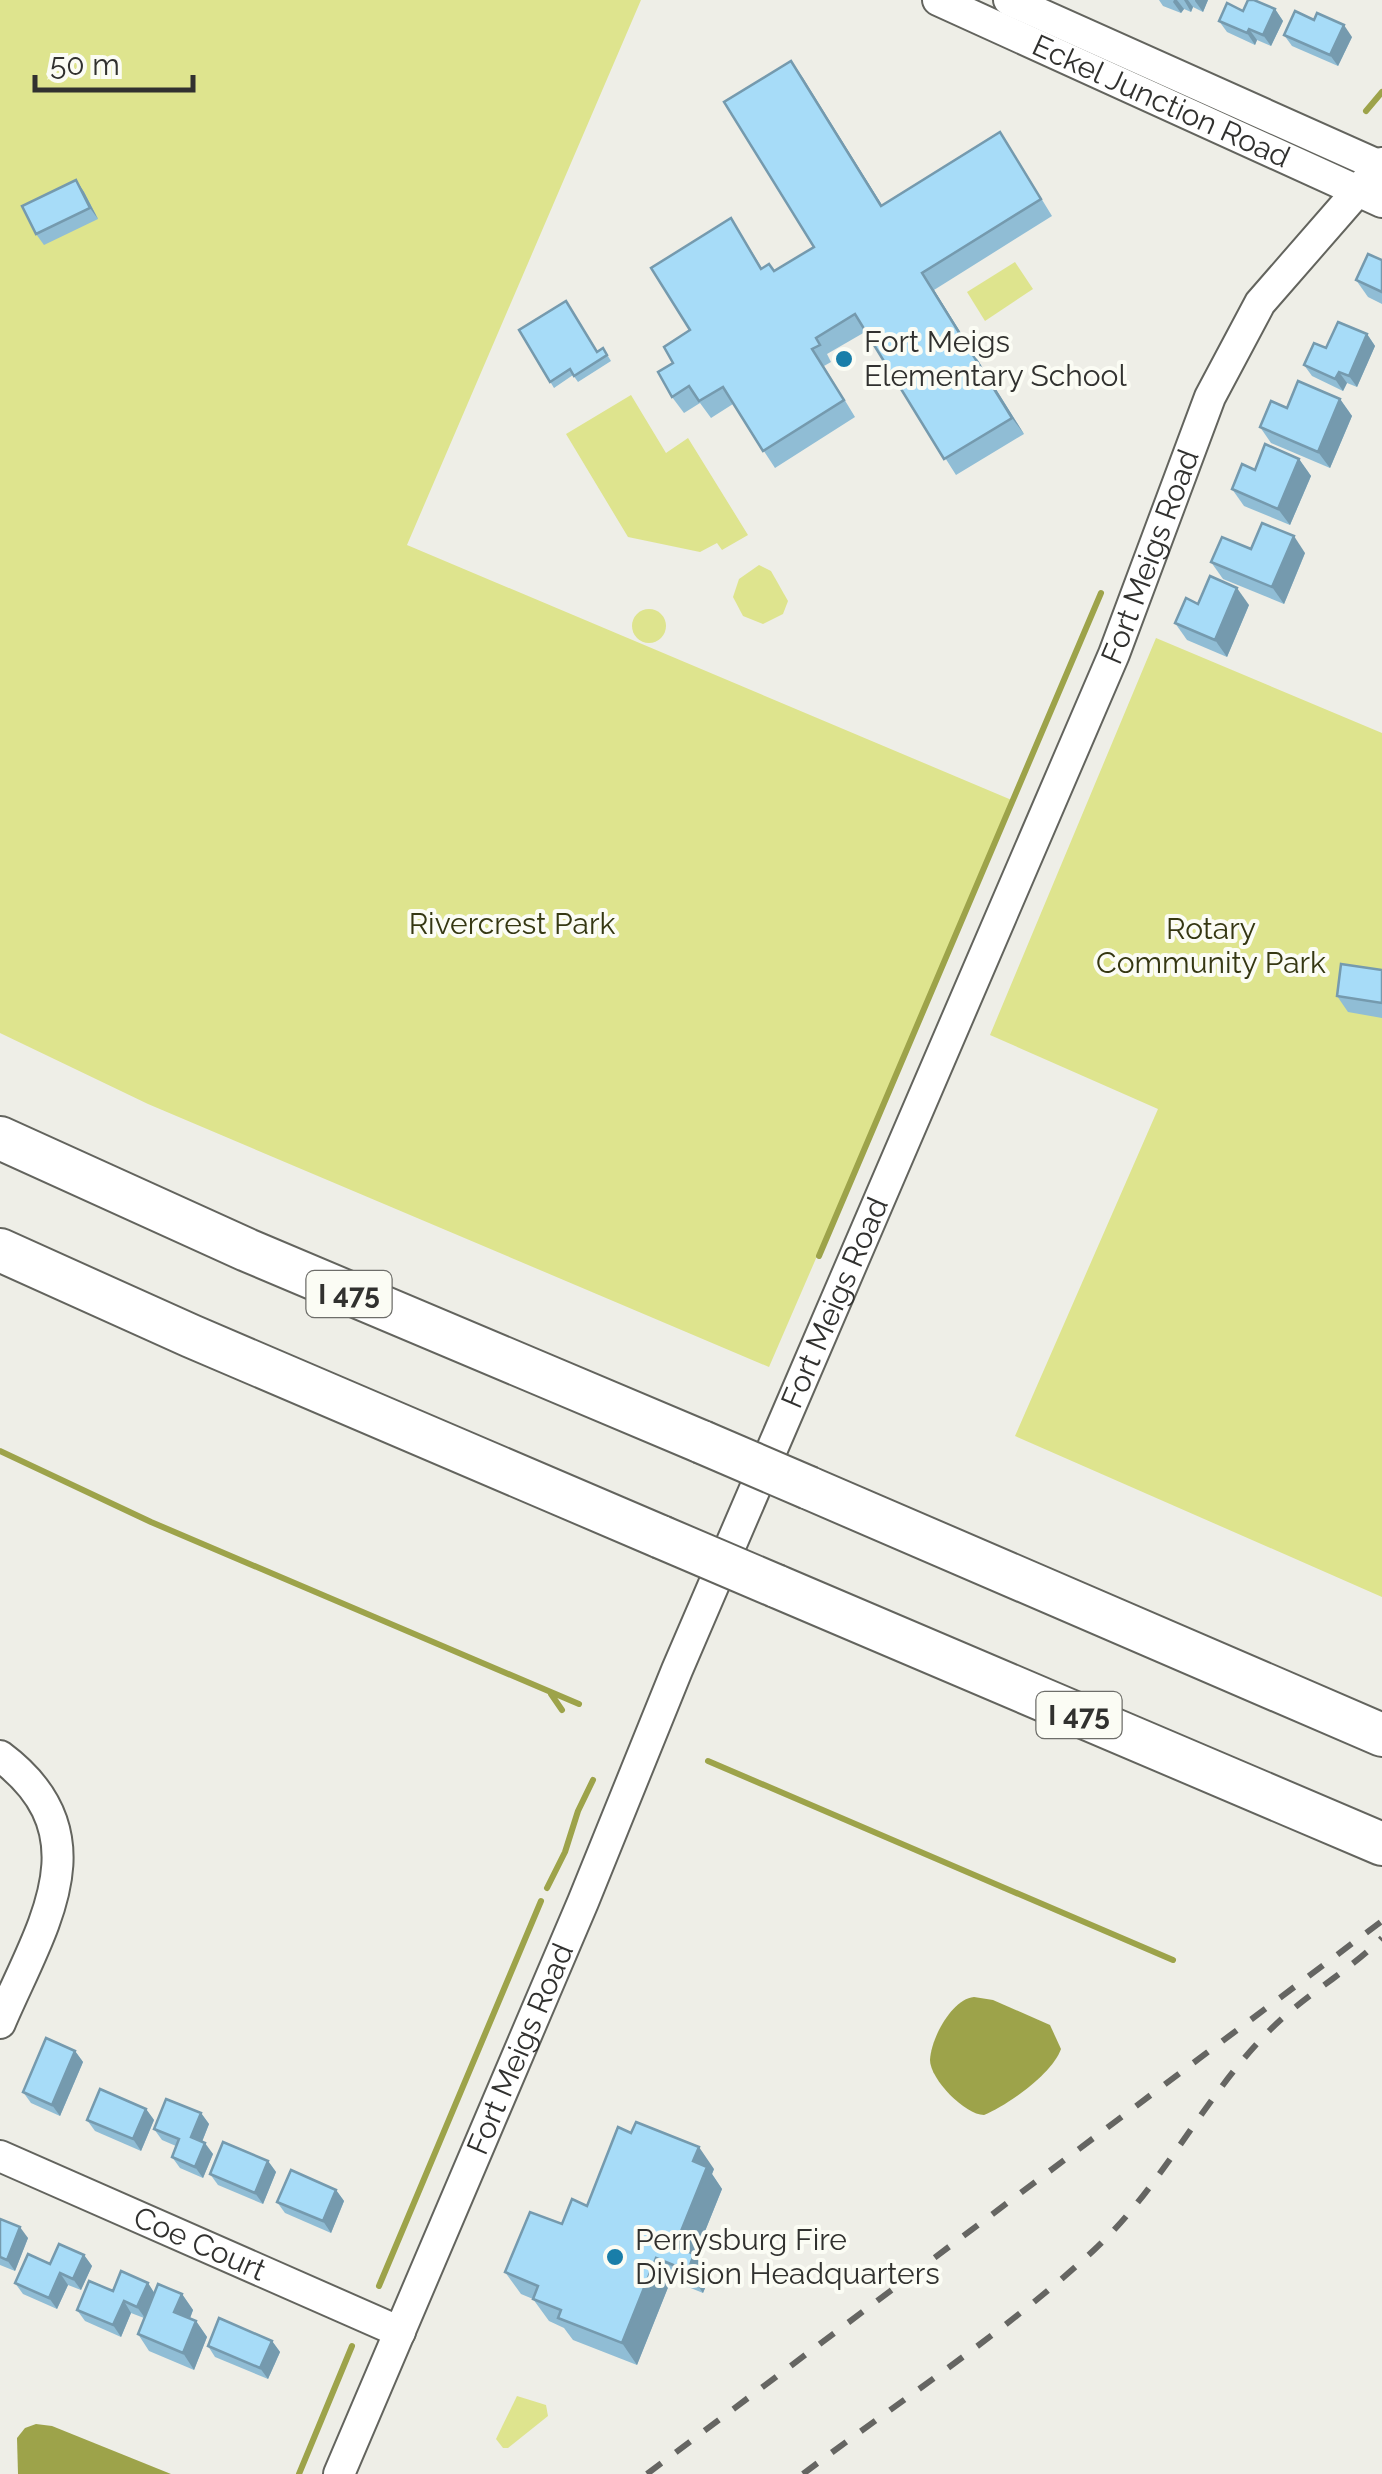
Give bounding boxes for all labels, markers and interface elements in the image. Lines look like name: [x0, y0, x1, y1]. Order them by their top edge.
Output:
street label: Eckel Junction Road: [1027, 27, 1295, 175]
scale bar: [35, 30, 192, 92]
text: 50 m: [50, 47, 120, 82]
place label: Fort Meigs Elementary School: [864, 324, 1127, 393]
marker: Fort Meigs Elementary School: [833, 348, 855, 370]
street label: Fort Meigs Road: [1094, 445, 1206, 669]
park label: Rivercrest Park: [409, 906, 615, 941]
park label: Rotary Community Park: [1096, 911, 1326, 980]
street label: Fort Meigs Road: [774, 1192, 895, 1413]
road number: I 475: [306, 1271, 392, 1317]
road number: I 475: [1036, 1692, 1122, 1738]
street label: Fort Meigs Road: [459, 1938, 580, 2160]
street label: Coe Court: [128, 2199, 271, 2288]
place label: Perrysburg Fire Division Headquarters: [635, 2222, 940, 2291]
marker: Perrysburg Fire Division Headquarters: [604, 2246, 626, 2268]

